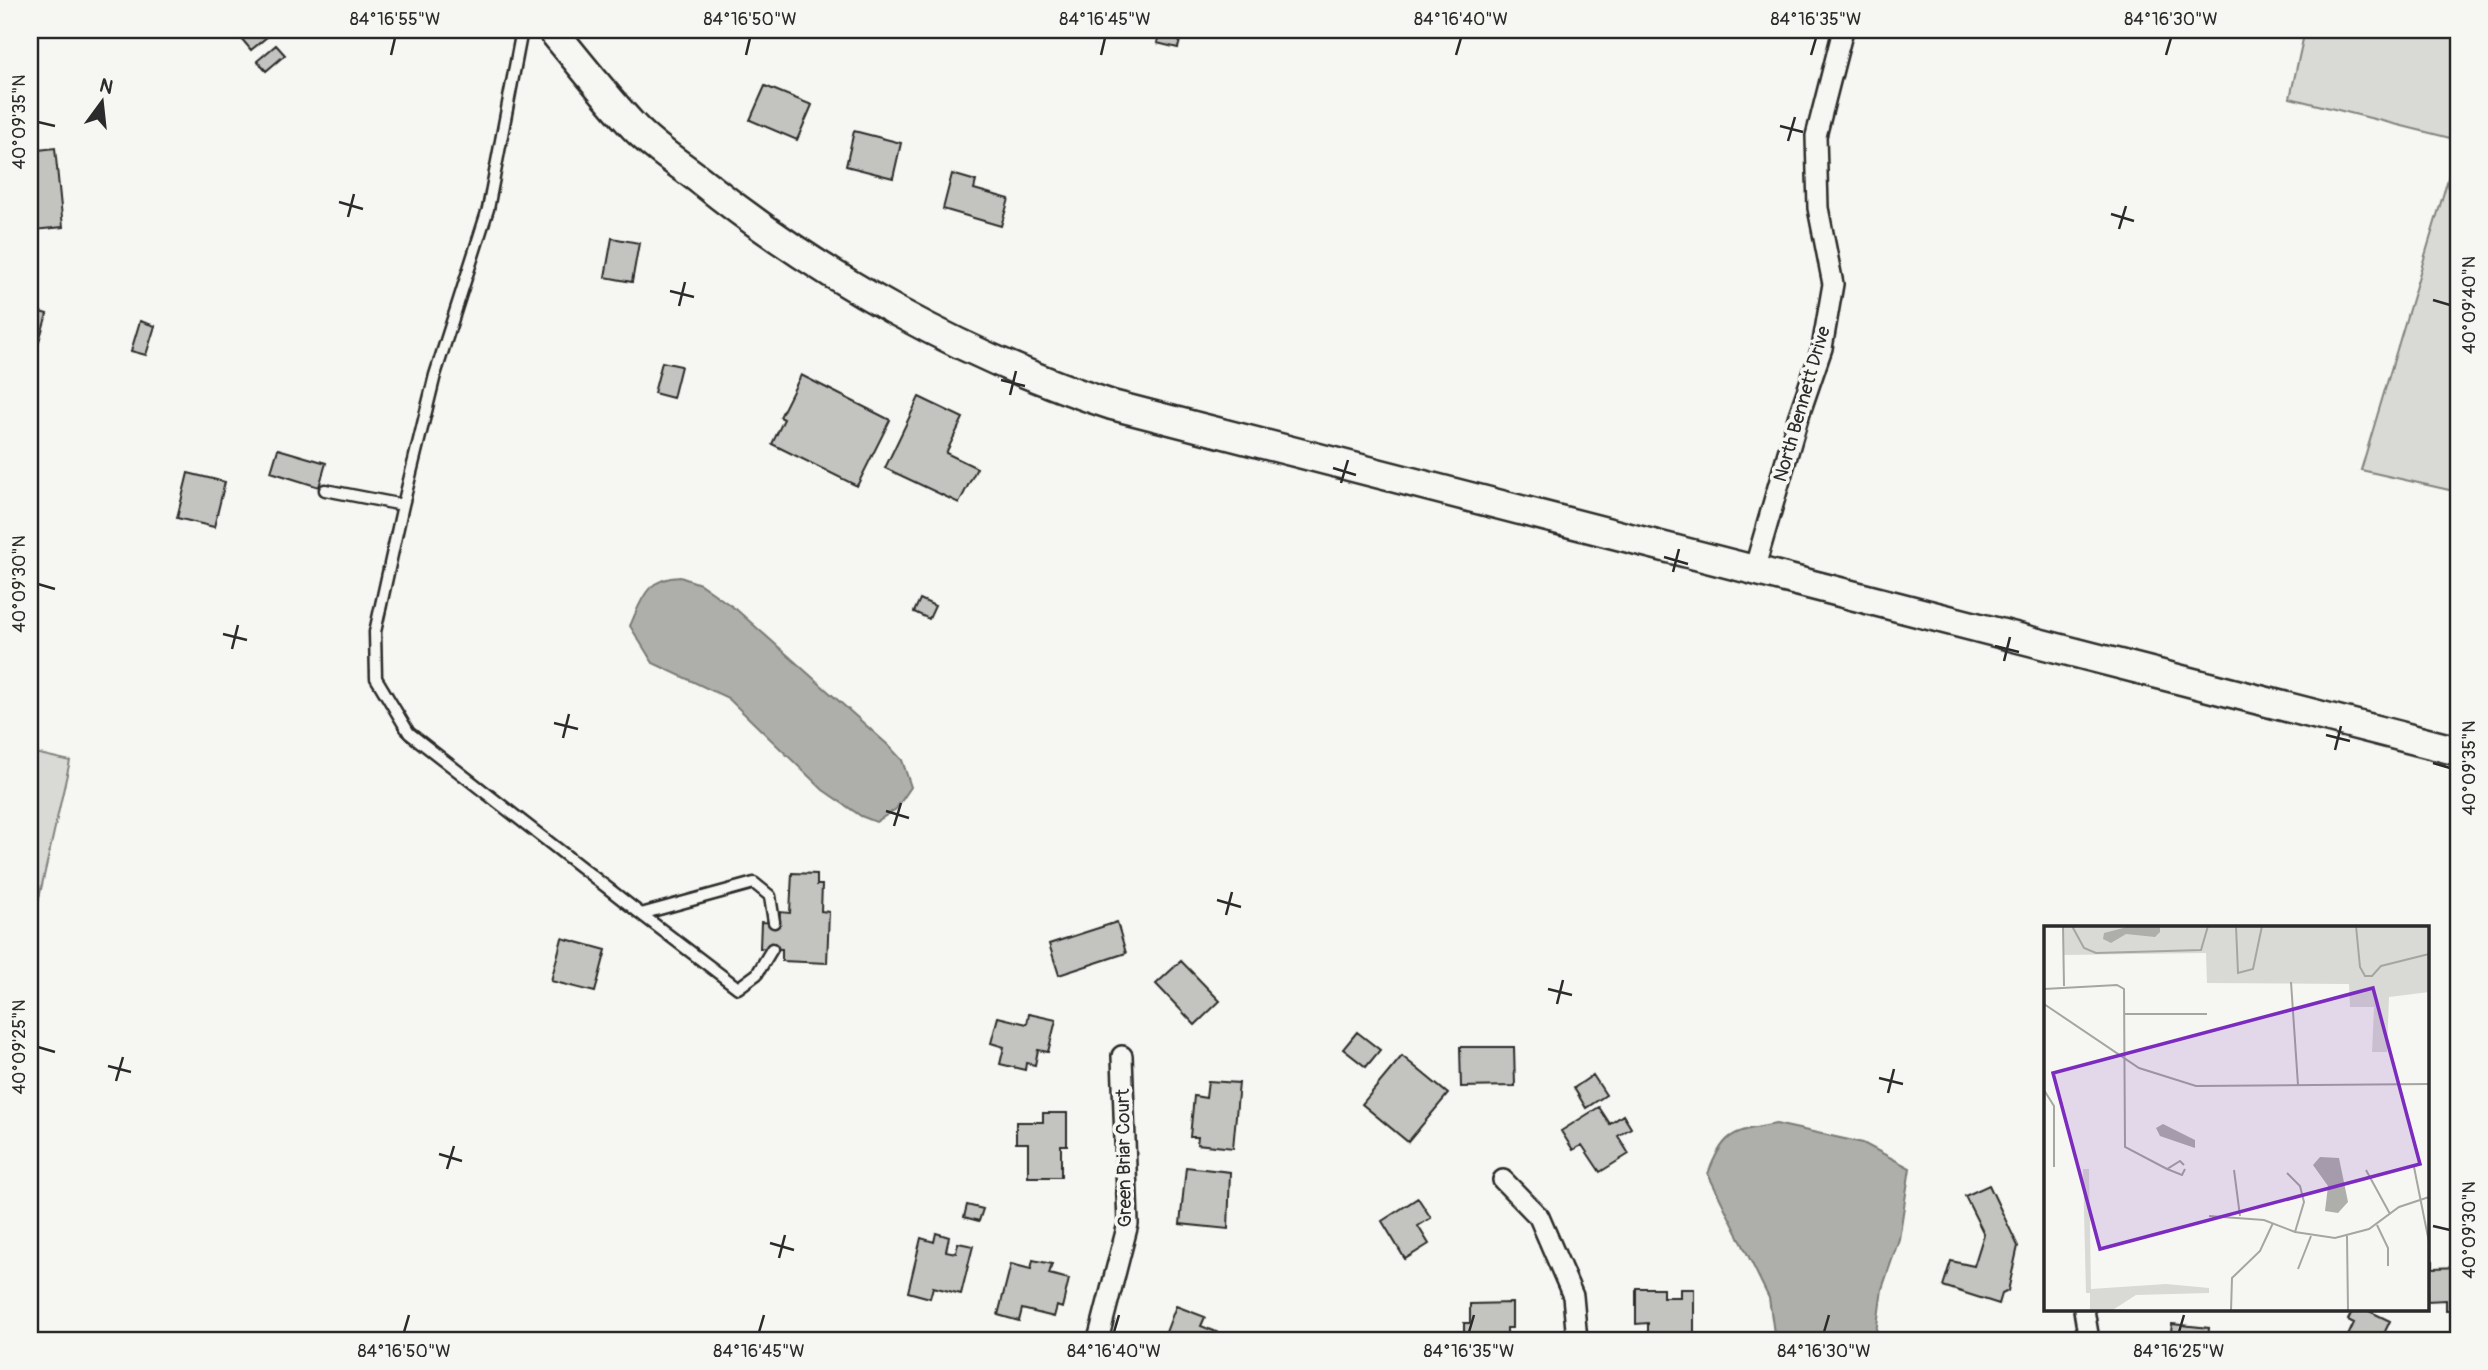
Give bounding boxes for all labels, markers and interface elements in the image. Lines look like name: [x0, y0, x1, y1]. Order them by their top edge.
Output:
text: 84°16'55"W: [350, 8, 440, 31]
text: 84°16'50"W: [703, 8, 797, 31]
text: 84°16'45"W: [1059, 8, 1151, 31]
text: 84°16'40"W: [1414, 8, 1508, 31]
text: 84°16'35"W: [1771, 8, 1861, 31]
text: 84°16'30"W: [2124, 8, 2218, 31]
north arrow: [66, 66, 136, 136]
text: N: [97, 73, 116, 100]
text: 40°09'35"N: [8, 74, 31, 170]
text: 40°09'40"N: [2458, 256, 2481, 354]
street label: North Bennett Drive: [1768, 323, 1836, 485]
text: 40°09'30"N: [8, 535, 31, 633]
text: 40°09'35"N: [2458, 720, 2481, 816]
inset map: [2044, 926, 2428, 1310]
text: 40°09'25"N: [8, 999, 31, 1095]
street label: Green Briar Court: [1111, 1088, 1137, 1228]
text: 40°09'30"N: [2458, 1181, 2481, 1279]
text: 84°16'50"W: [357, 1340, 451, 1363]
text: 84°16'45"W: [713, 1340, 805, 1363]
text: 84°16'40"W: [1067, 1340, 1161, 1363]
text: 84°16'35"W: [1424, 1340, 1514, 1363]
text: 84°16'30"W: [1777, 1340, 1871, 1363]
text: 84°16'25"W: [2134, 1340, 2224, 1363]

